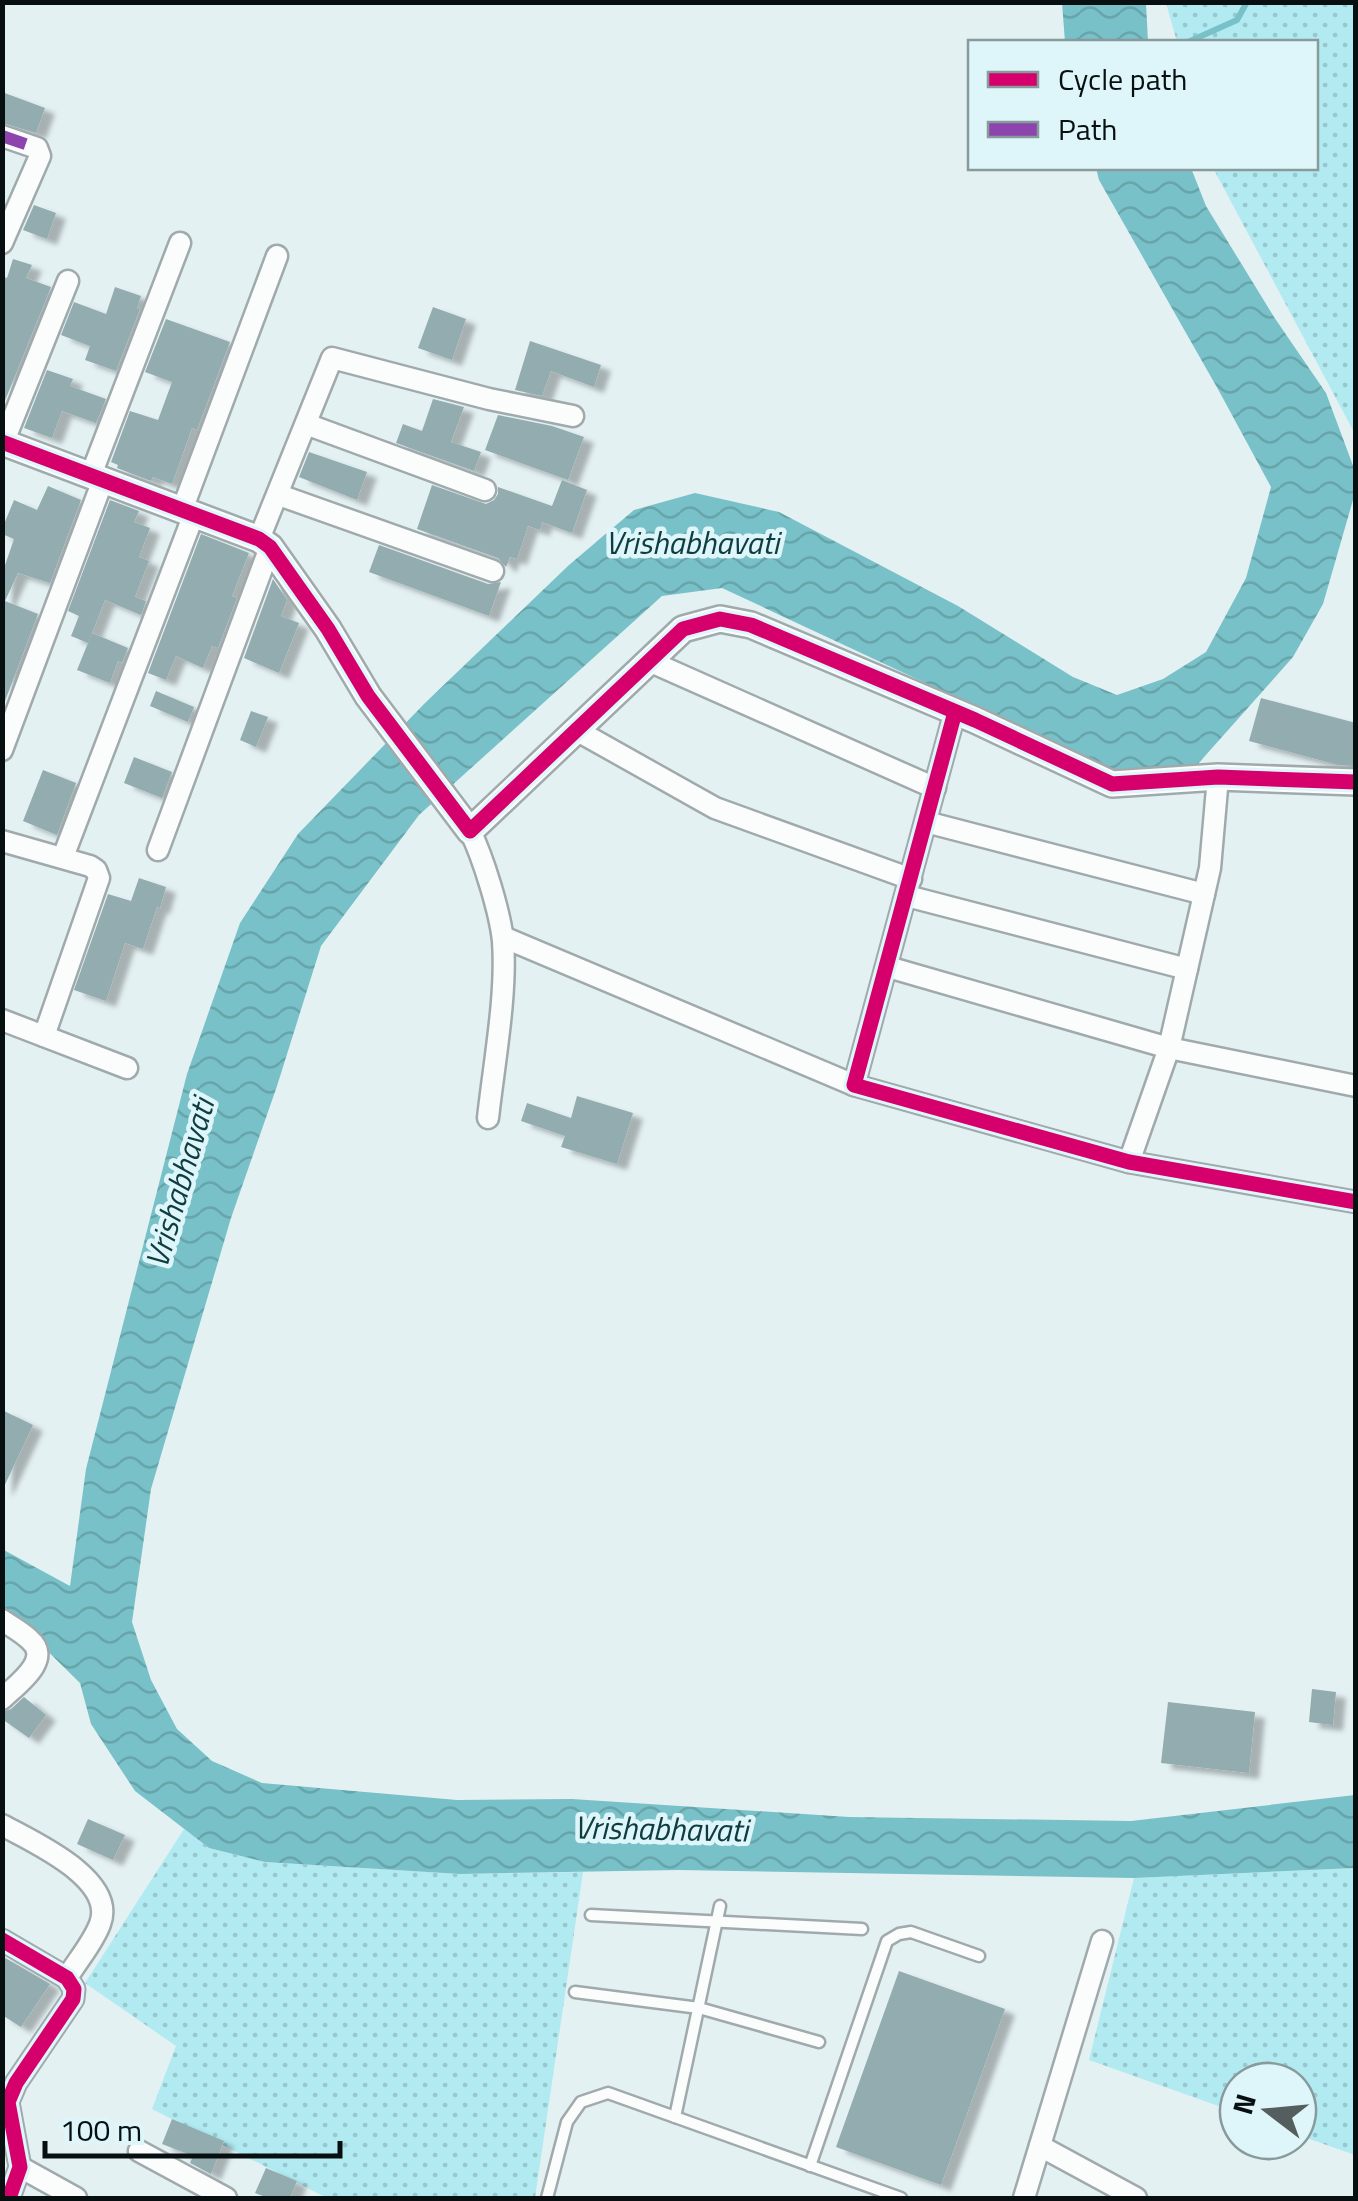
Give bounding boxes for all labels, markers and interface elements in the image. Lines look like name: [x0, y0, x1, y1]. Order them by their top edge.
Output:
legend: [968, 40, 1318, 170]
text: Cycle path: [1058, 56, 1187, 102]
text: Path: [1058, 106, 1117, 152]
water label: Vrishabhavati: [605, 518, 782, 566]
water label: Vrishabhavati: [132, 1089, 227, 1273]
water label: Vrishabhavati: [574, 1802, 752, 1854]
north arrow: [1218, 2061, 1318, 2161]
text: N: [1220, 2089, 1267, 2119]
scale bar: [45, 2096, 340, 2158]
text: 100 m: [60, 2107, 142, 2153]

